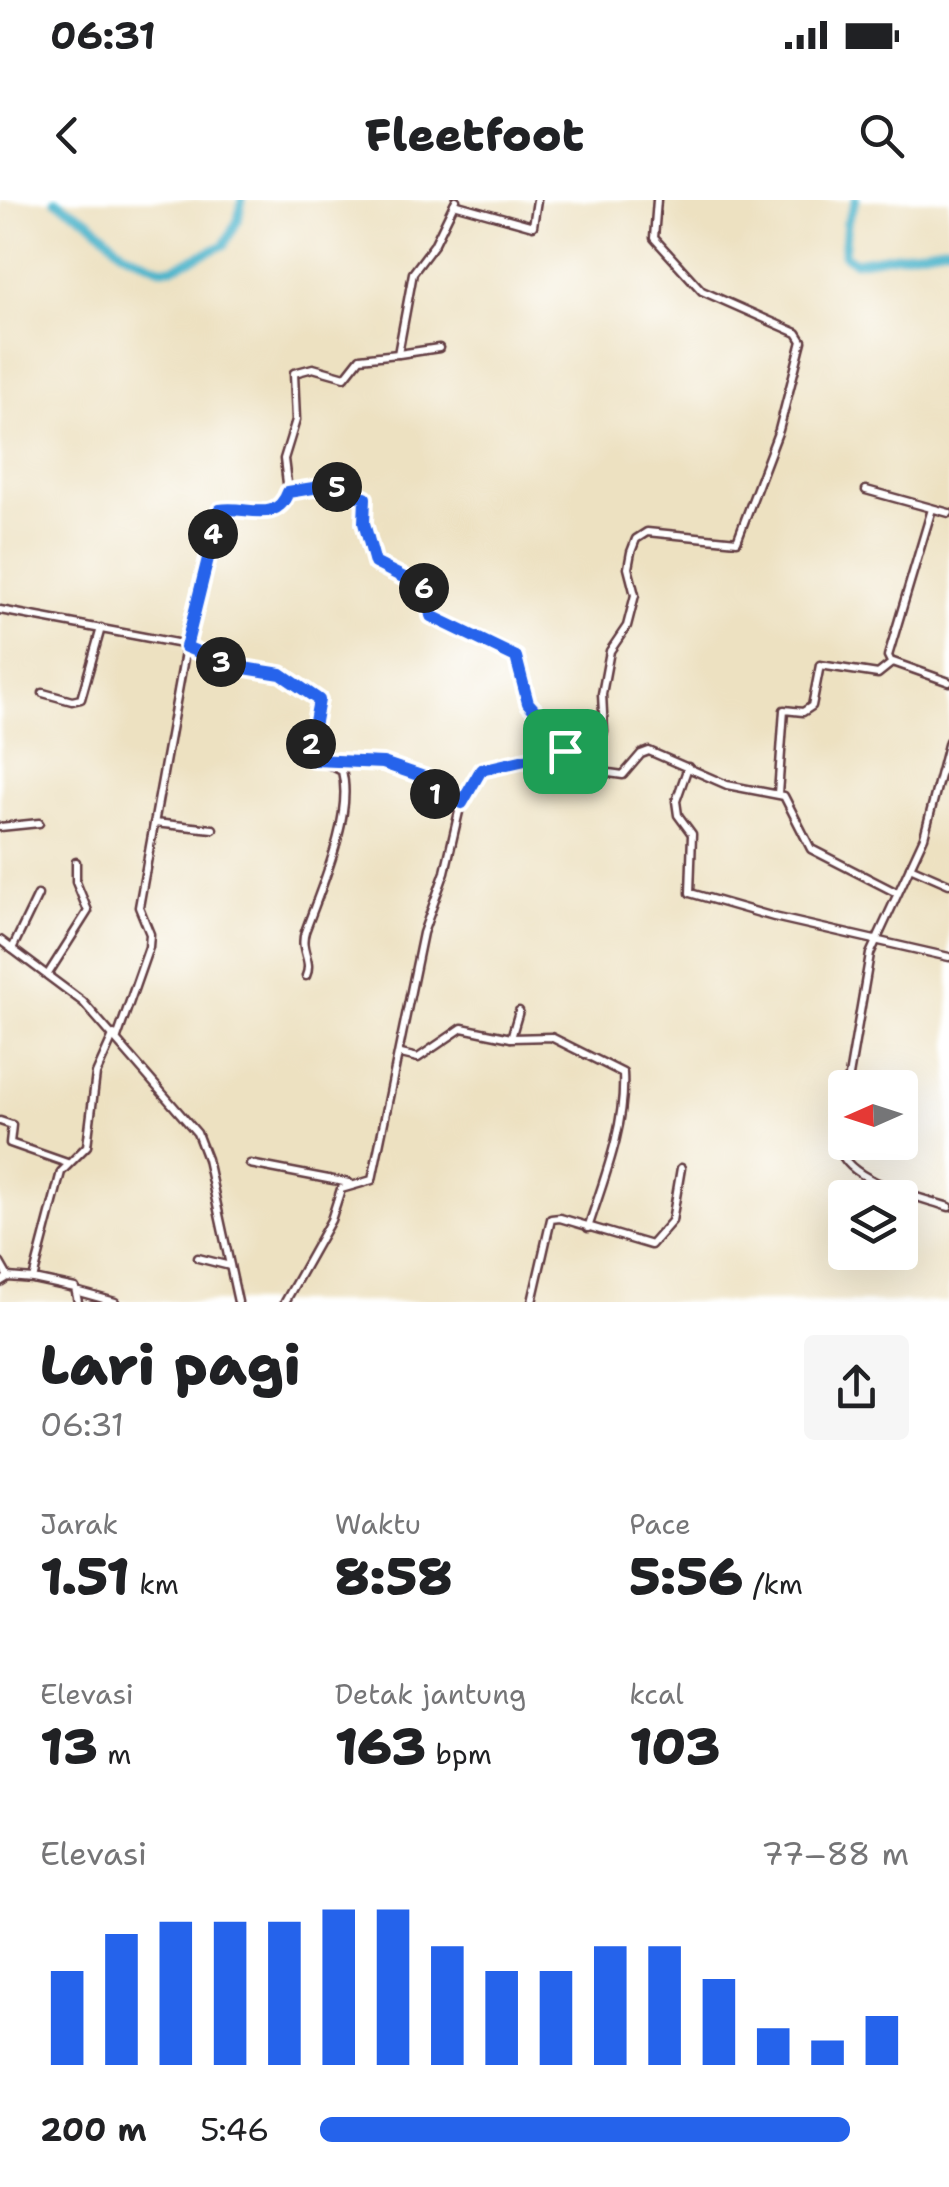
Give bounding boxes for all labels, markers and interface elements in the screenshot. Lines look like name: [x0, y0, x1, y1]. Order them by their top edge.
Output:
text: 06:31: [50, 10, 156, 61]
text: Fleetfoot: [365, 105, 584, 165]
icon: back: [40, 108, 95, 163]
icon: search: [854, 108, 909, 163]
pin: 5: [312, 462, 362, 512]
text: 5: [328, 468, 346, 506]
pin: 4: [188, 509, 238, 559]
text: 4: [203, 515, 223, 553]
pin: 6: [399, 563, 449, 613]
text: 6: [414, 569, 434, 607]
pin: 3: [196, 637, 246, 687]
text: 3: [211, 643, 231, 681]
pin: [523, 709, 608, 794]
pin: 2: [286, 719, 336, 769]
icon: arrive: [538, 724, 593, 779]
text: 2: [301, 725, 321, 763]
pin: 1: [410, 769, 460, 819]
text: 1: [429, 775, 441, 813]
north arrow: [828, 1070, 918, 1160]
map controls: [828, 1070, 918, 1270]
button: layers: [828, 1180, 918, 1270]
text: Lari pagi: [40, 1328, 301, 1402]
button: share: [804, 1335, 909, 1440]
text: 06:31: [40, 1403, 124, 1446]
text: Jarak: [40, 1505, 118, 1543]
text: Waktu: [335, 1505, 421, 1543]
text: Pace: [629, 1505, 691, 1543]
text: 1.51: [40, 1543, 130, 1610]
text: 8:58: [335, 1543, 453, 1610]
text: 5:56: [629, 1543, 743, 1610]
text: km: [130, 1565, 179, 1603]
text: /km: [743, 1565, 803, 1603]
text: Elevasi: [40, 1675, 134, 1713]
text: Detak jantung: [335, 1675, 526, 1713]
text: kcal: [629, 1675, 684, 1713]
text: 13: [40, 1713, 98, 1780]
text: 163: [335, 1713, 426, 1780]
text: 103: [629, 1713, 720, 1780]
text: m: [98, 1735, 132, 1773]
text: bpm: [426, 1735, 492, 1773]
text: Elevasi: [40, 1832, 147, 1875]
text: 77–88 m: [761, 1832, 909, 1875]
text: 200 m: [40, 2108, 147, 2151]
text: 5:46: [200, 2108, 270, 2151]

